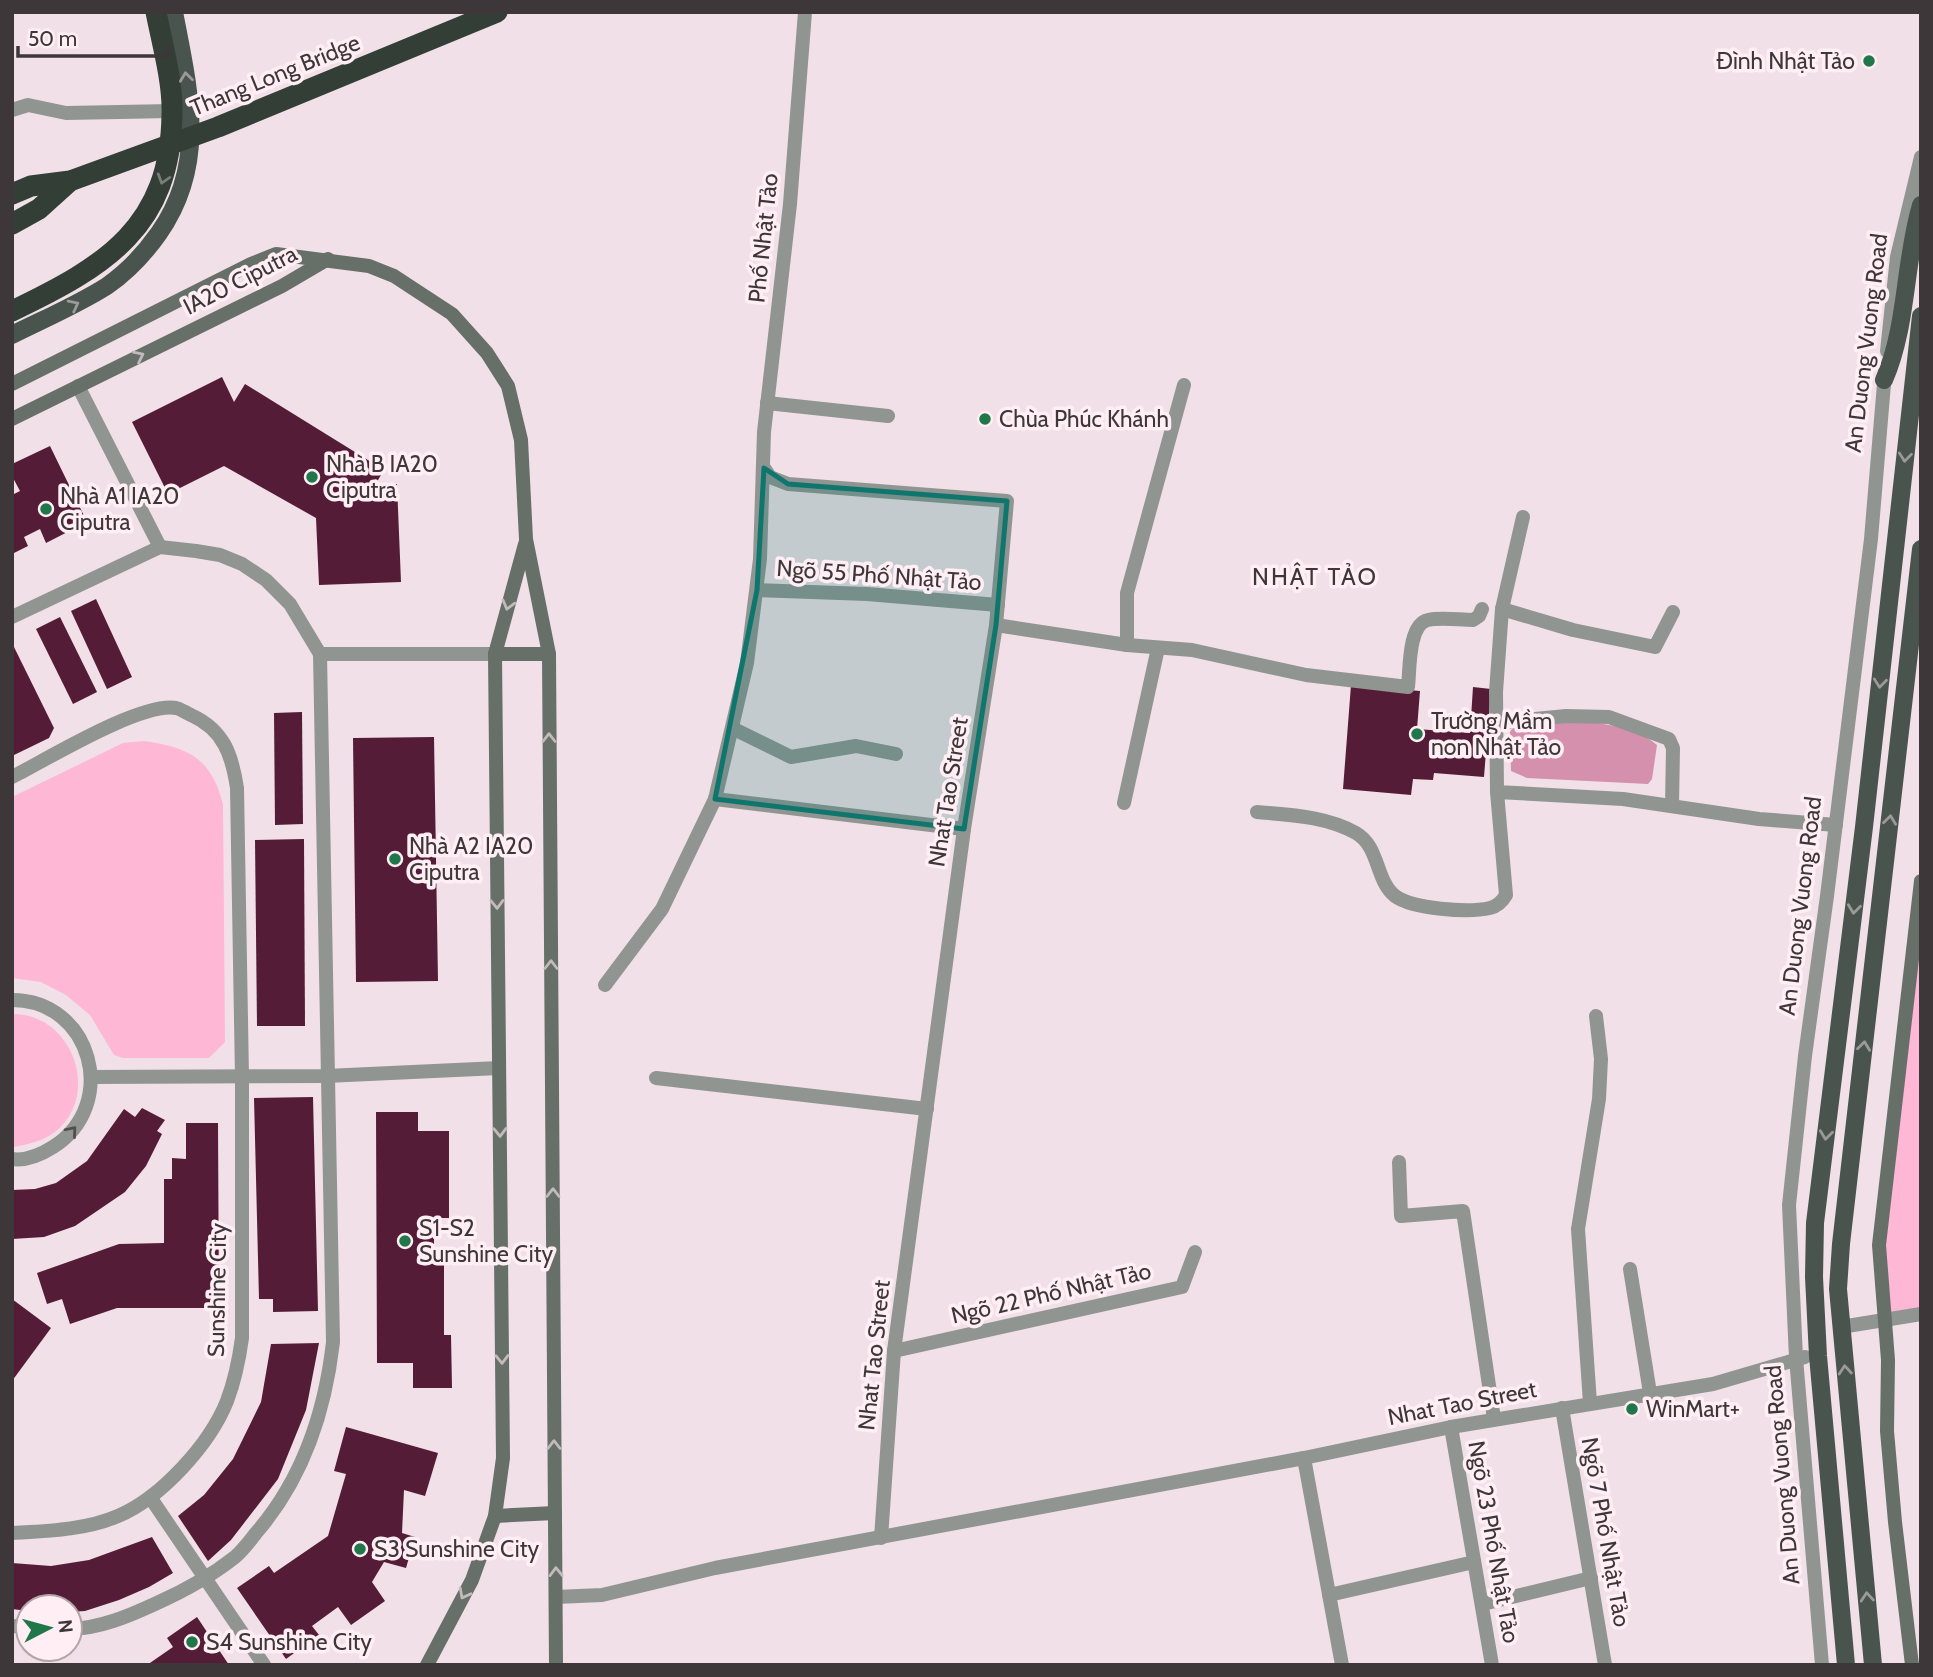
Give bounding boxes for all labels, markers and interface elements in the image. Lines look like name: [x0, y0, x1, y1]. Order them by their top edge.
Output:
scale bar: [18, 14, 166, 58]
text: 50 m: [28, 26, 77, 51]
street label: Thang Long Bridge: [186, 28, 364, 122]
place label: Đình Nhật Tảo: [1716, 47, 1855, 75]
marker: Đình Nhật Tảo: [1861, 53, 1877, 69]
one-way arrow: [178, 71, 193, 83]
one-way arrow: [156, 172, 171, 184]
street label: Phố Nhật Tảo: [742, 172, 784, 304]
street label: An Duong Vuong Road: [1839, 232, 1893, 454]
street label: IA20 Ciputra: [178, 239, 302, 321]
one-way arrow: [66, 299, 79, 313]
one-way arrow: [132, 350, 144, 364]
place label: Chùa Phúc Khánh: [999, 405, 1169, 433]
marker: Chùa Phúc Khánh: [977, 411, 993, 427]
place label: Nhà B IA20 Ciputra: [326, 450, 438, 504]
one-way arrow: [1898, 452, 1913, 463]
marker: Nhà B IA20 Ciputra: [304, 469, 320, 485]
place label: Nhà A1 IA20 Ciputra: [60, 482, 179, 536]
marker: Nhà A1 IA20 Ciputra: [38, 501, 54, 517]
street label: Ngõ 55 Phố Nhật Tảo: [776, 554, 982, 596]
district label: NHẬT TẢO: [1252, 562, 1378, 591]
one-way arrow: [502, 599, 516, 611]
one-way arrow: [1872, 677, 1887, 689]
place label: Trường Mầm non Nhật Tảo: [1431, 707, 1561, 761]
street label: Nhat Tao Street: [922, 715, 974, 869]
marker: Trường Mầm non Nhật Tảo: [1409, 726, 1425, 742]
one-way arrow: [541, 732, 557, 743]
street label: An Duong Vuong Road: [1773, 795, 1827, 1017]
one-way arrow: [1882, 815, 1897, 826]
place label: Nhà A2 IA20 Ciputra: [409, 832, 533, 886]
marker: Nhà A2 IA20 Ciputra: [387, 851, 403, 867]
one-way arrow: [490, 899, 505, 910]
one-way arrow: [1846, 903, 1861, 915]
one-way arrow: [543, 960, 559, 970]
one-way arrow: [1856, 1041, 1871, 1052]
one-way arrow: [63, 1127, 76, 1139]
one-way arrow: [492, 1127, 508, 1137]
one-way arrow: [1819, 1129, 1834, 1141]
one-way arrow: [545, 1187, 560, 1198]
place label: S1-S2 Sunshine City: [419, 1214, 553, 1268]
street label: Sunshine City: [202, 1222, 232, 1357]
marker: S1-S2 Sunshine City: [397, 1233, 413, 1249]
street label: Ngõ 22 Phố Nhật Tảo: [948, 1256, 1154, 1330]
street label: Nhat Tao Street: [852, 1278, 896, 1432]
one-way arrow: [494, 1354, 510, 1365]
street label: An Duong Vuong Road: [1758, 1364, 1806, 1586]
one-way arrow: [1838, 1364, 1853, 1375]
street label: Nhat Tao Street: [1385, 1375, 1539, 1431]
place label: WinMart+: [1646, 1395, 1740, 1423]
marker: WinMart+: [1624, 1401, 1640, 1417]
street label: Ngõ 7 Phố Nhật Tảo: [1576, 1435, 1636, 1629]
one-way arrow: [546, 1439, 562, 1450]
street label: Ngõ 23 Phố Nhật Tảo: [1462, 1439, 1526, 1645]
place label: S3 Sunshine City: [374, 1535, 539, 1563]
marker: S3 Sunshine City: [352, 1541, 368, 1557]
one-way arrow: [548, 1566, 563, 1577]
one-way arrow: [459, 1587, 472, 1599]
one-way arrow: [1859, 1591, 1874, 1603]
north arrow: [14, 1593, 84, 1663]
text: N: [53, 1618, 78, 1634]
place label: S4 Sunshine City: [206, 1628, 372, 1656]
marker: S4 Sunshine City: [184, 1634, 200, 1650]

